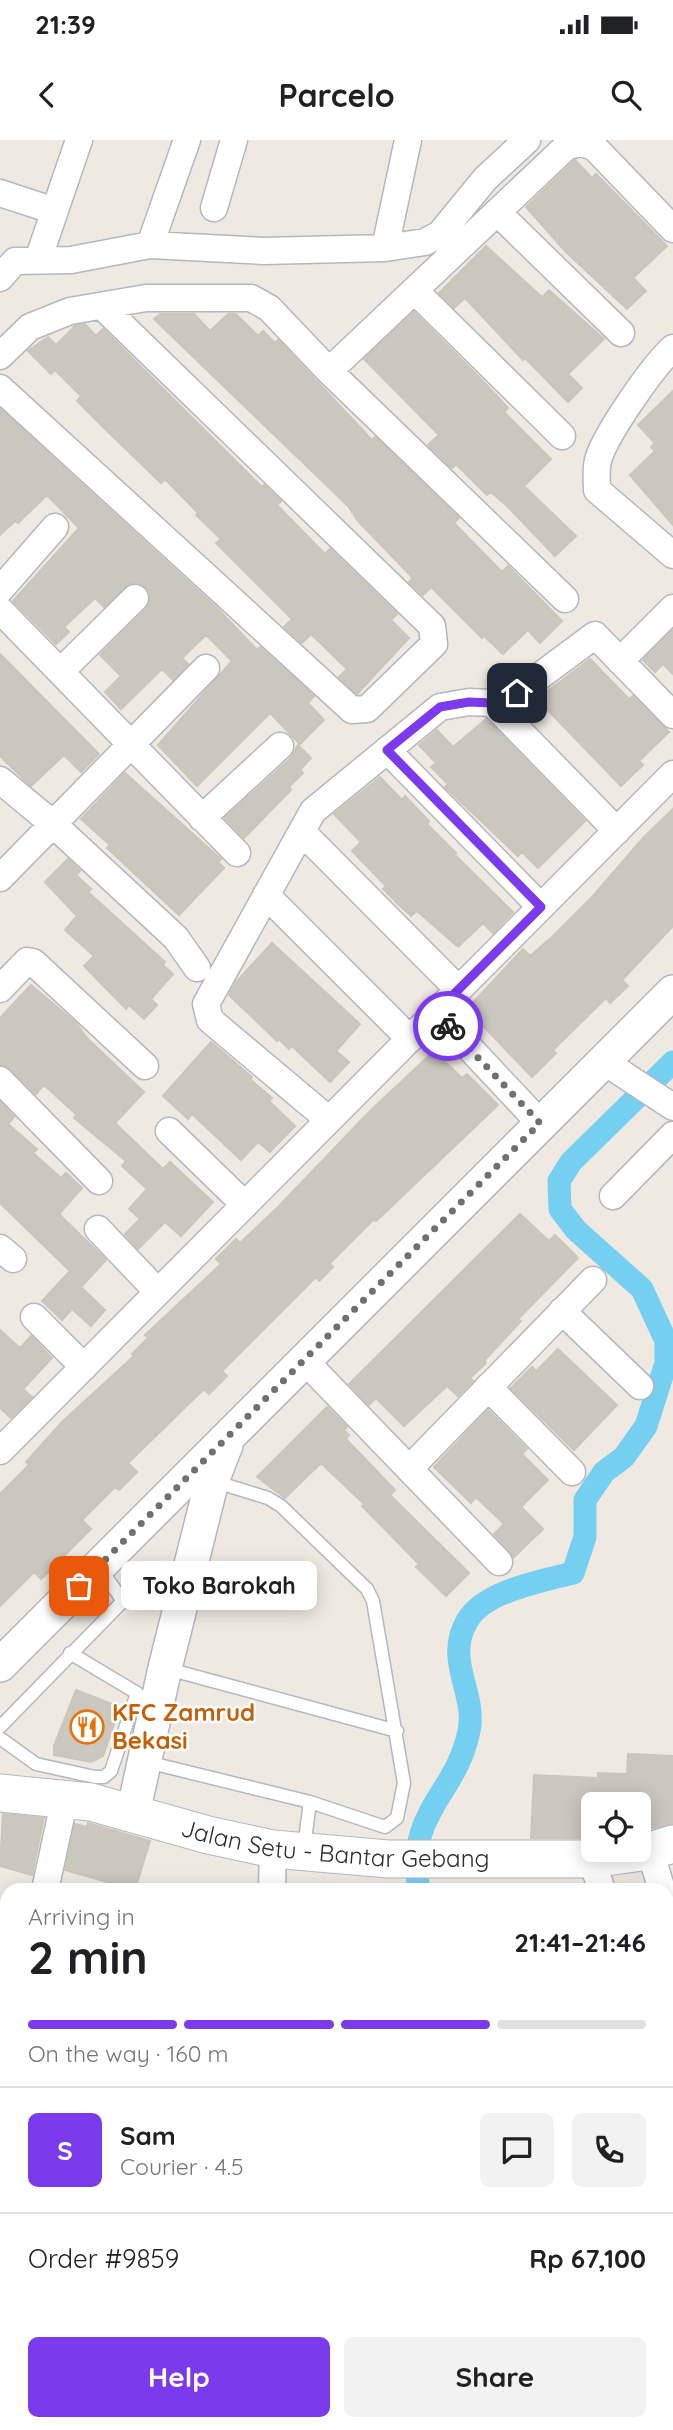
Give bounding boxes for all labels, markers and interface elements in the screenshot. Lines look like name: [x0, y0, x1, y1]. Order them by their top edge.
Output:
text: 21:39: [35, 8, 96, 41]
text: Parcelo: [278, 75, 395, 115]
icon: back: [28, 76, 66, 114]
icon: search: [607, 76, 645, 114]
pin: [487, 663, 547, 723]
icon: home: [498, 674, 536, 712]
courier: [413, 991, 483, 1061]
icon: bike: [429, 1007, 467, 1045]
pin: [49, 1556, 109, 1616]
callout: Toko Barokah: [121, 1562, 317, 1610]
icon: bag: [60, 1567, 98, 1605]
text: Toko Barokah: [142, 1571, 296, 1600]
place label: KFC Zamrud Bekasi: [112, 1697, 255, 1755]
restaurant icon: KFC Zamrud Bekasi: [68, 1708, 106, 1746]
map controls: [581, 1792, 651, 1862]
button: locate: [581, 1792, 651, 1862]
street label: Jalan Setu - Bantar Gebang: [178, 1812, 490, 1873]
text: Arriving in: [28, 1902, 135, 1931]
text: 21:41–21:46: [514, 1926, 646, 1959]
text: 2 min: [28, 1928, 148, 1986]
text: On the way · 160 m: [28, 2039, 229, 2068]
button: chat: [480, 2113, 554, 2187]
button: phone: [572, 2113, 646, 2187]
text: Sam: [120, 2119, 176, 2152]
text: S: [57, 2134, 73, 2167]
text: Courier · 4.5: [120, 2152, 244, 2181]
text: Order #9859: [28, 2242, 179, 2275]
text: Rp 67,100: [529, 2242, 646, 2275]
button: Help: [28, 2337, 330, 2417]
button: Share: [344, 2337, 646, 2417]

